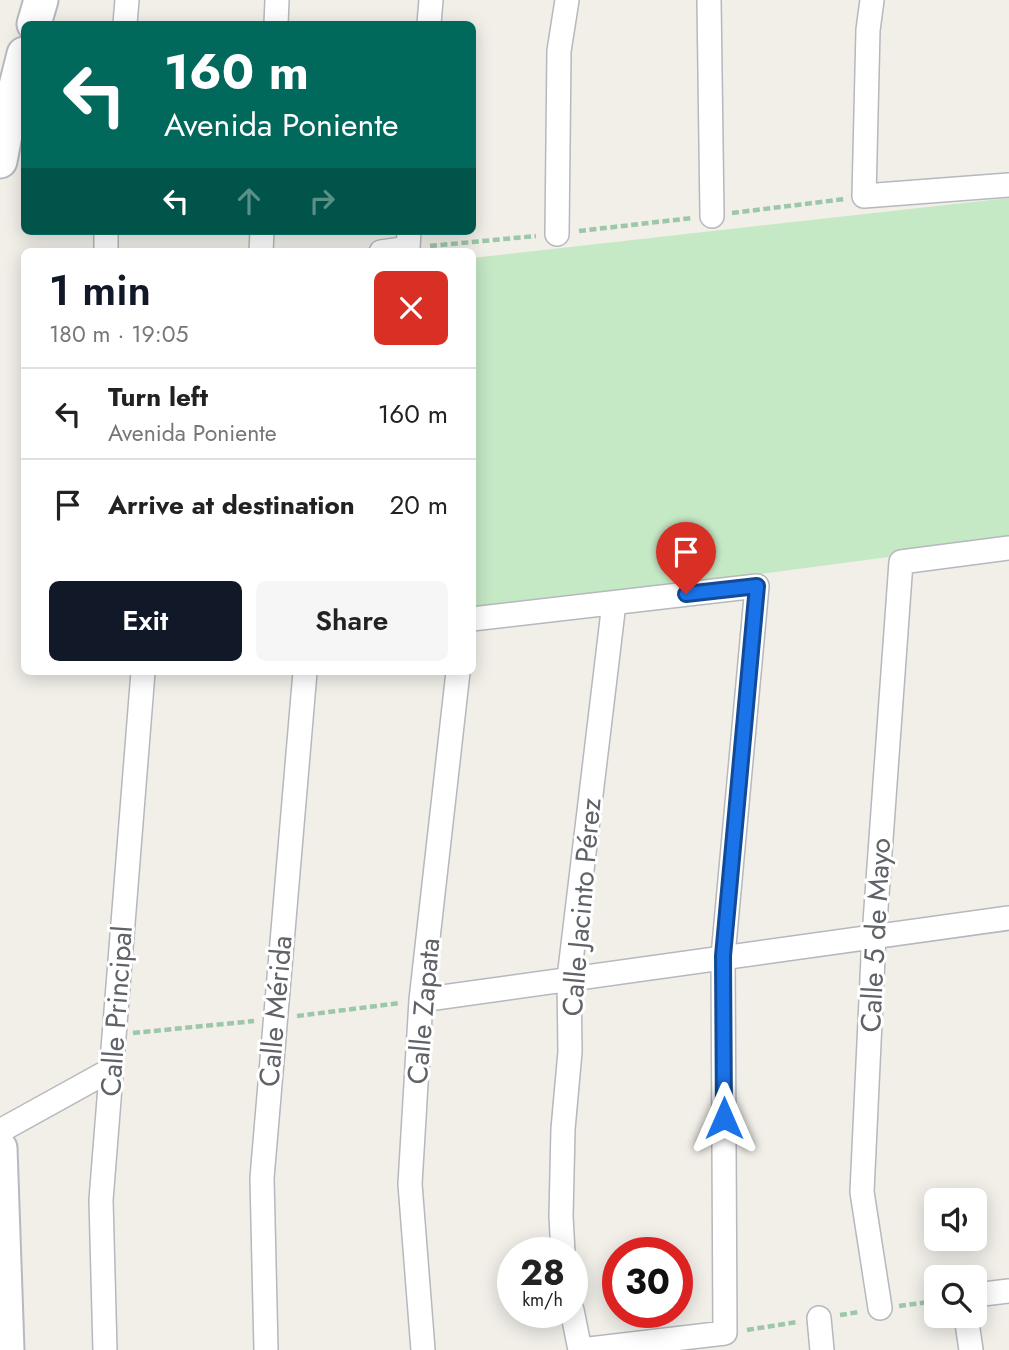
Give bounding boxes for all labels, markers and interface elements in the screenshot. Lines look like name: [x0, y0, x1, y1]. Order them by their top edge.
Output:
text: 160 m: [164, 37, 309, 107]
icon: left: [49, 49, 140, 140]
text: Avenida Poniente: [164, 102, 399, 148]
icon: left: [157, 182, 195, 220]
icon: ahead: [230, 182, 268, 220]
icon: right: [303, 182, 341, 220]
text: 1 min: [49, 260, 151, 321]
button: close: [374, 271, 448, 345]
text: 180 m · 19:05: [49, 317, 189, 351]
text: Turn left: [108, 378, 208, 416]
icon: left: [49, 395, 87, 433]
text: 160 m: [378, 395, 448, 433]
text: Avenida Poniente: [108, 416, 277, 450]
icon: arrive: [49, 486, 87, 524]
text: Arrive at destination: [108, 486, 355, 524]
text: 20 m: [390, 486, 448, 524]
pin: [656, 522, 716, 594]
icon: arrive: [667, 533, 705, 571]
button: Exit: [49, 581, 242, 661]
button: Share: [256, 581, 448, 661]
street label: Calle Jacinto Pérez: [552, 796, 611, 1018]
street label: Calle 5 de Mayo: [850, 837, 901, 1033]
street label: Calle Principal: [90, 924, 143, 1098]
street label: Calle Mérida: [248, 934, 303, 1088]
street label: Calle Zapata: [397, 936, 450, 1086]
position arrow: [687, 1081, 761, 1155]
map controls: [924, 1188, 987, 1328]
button: sound: [924, 1188, 987, 1251]
speed limit sign: 30: [602, 1237, 693, 1328]
text: 28: [520, 1248, 565, 1298]
button: search: [924, 1265, 987, 1328]
text: km/h: [522, 1287, 563, 1313]

